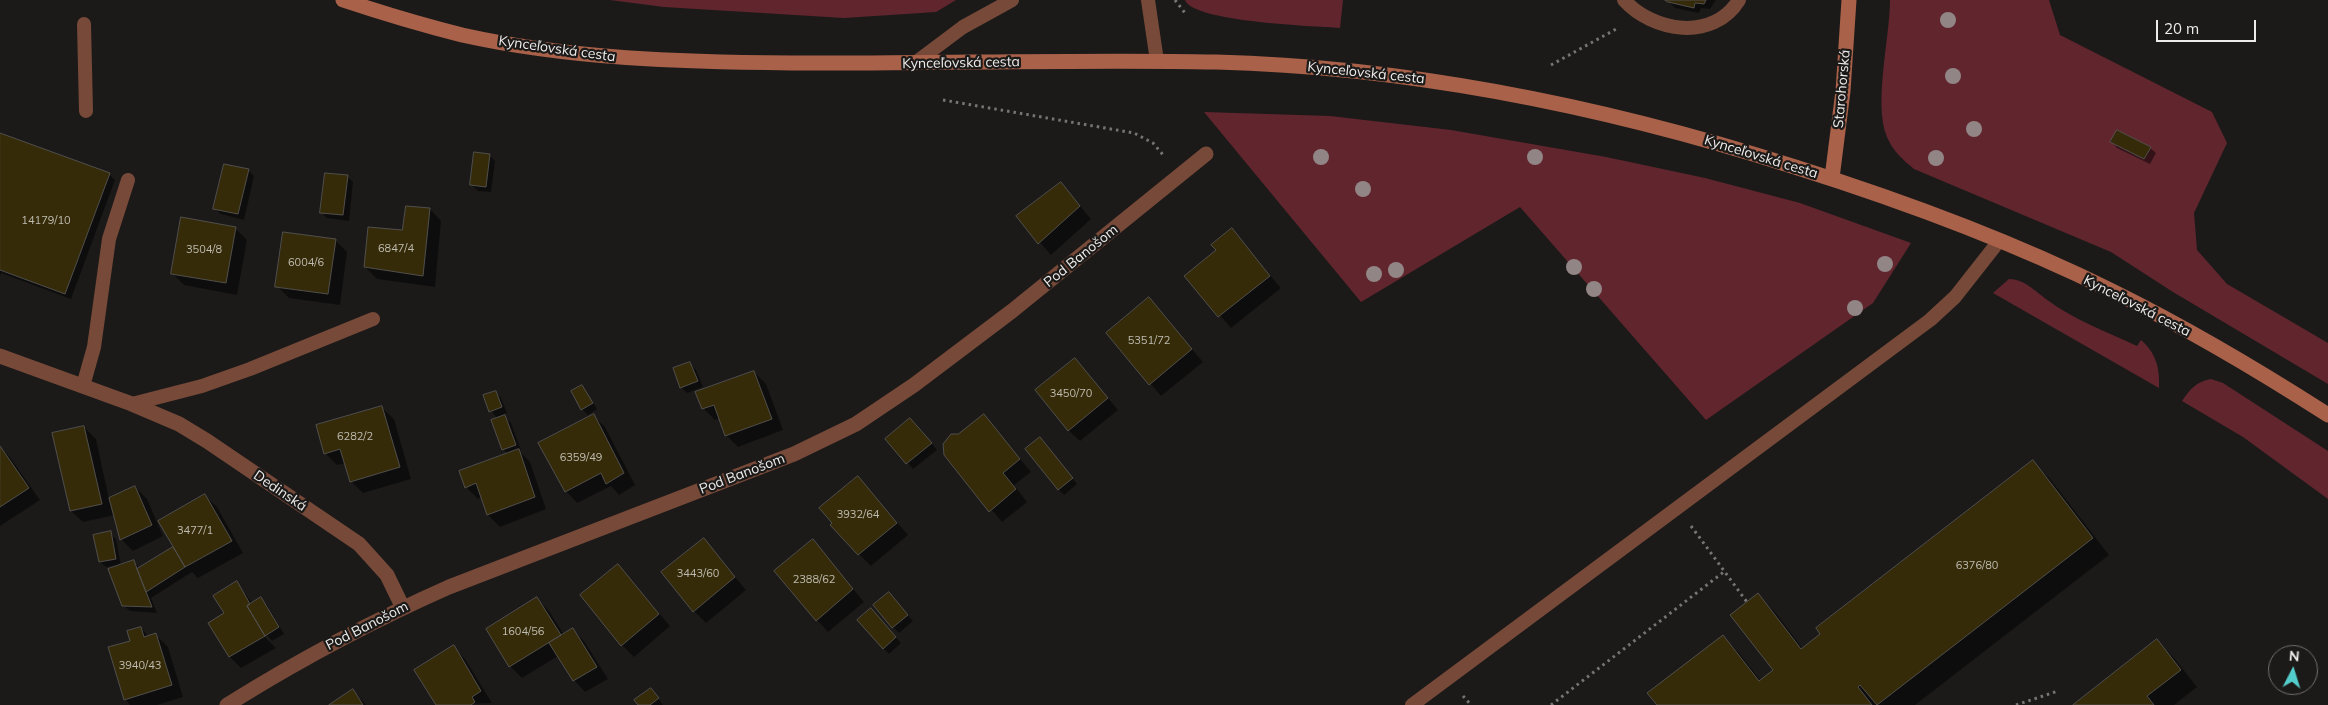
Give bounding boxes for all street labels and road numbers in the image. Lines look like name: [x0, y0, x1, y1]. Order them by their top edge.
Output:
street label: Kynceľovská cesta: [497, 32, 617, 66]
street label: Starohorská: [1830, 49, 1854, 129]
street label: Kynceľovská cesta: [902, 54, 1020, 72]
street label: Kynceľovská cesta: [1307, 58, 1425, 88]
street label: Kynceľovská cesta: [1702, 132, 1820, 182]
street label: Pod Banošom: [1041, 221, 1121, 291]
street label: Kynceľovská cesta: [2081, 272, 2193, 340]
street label: Pod Banošom: [697, 450, 787, 498]
street label: Dedinská: [250, 467, 310, 515]
street label: Pod Banošom: [323, 598, 411, 654]

